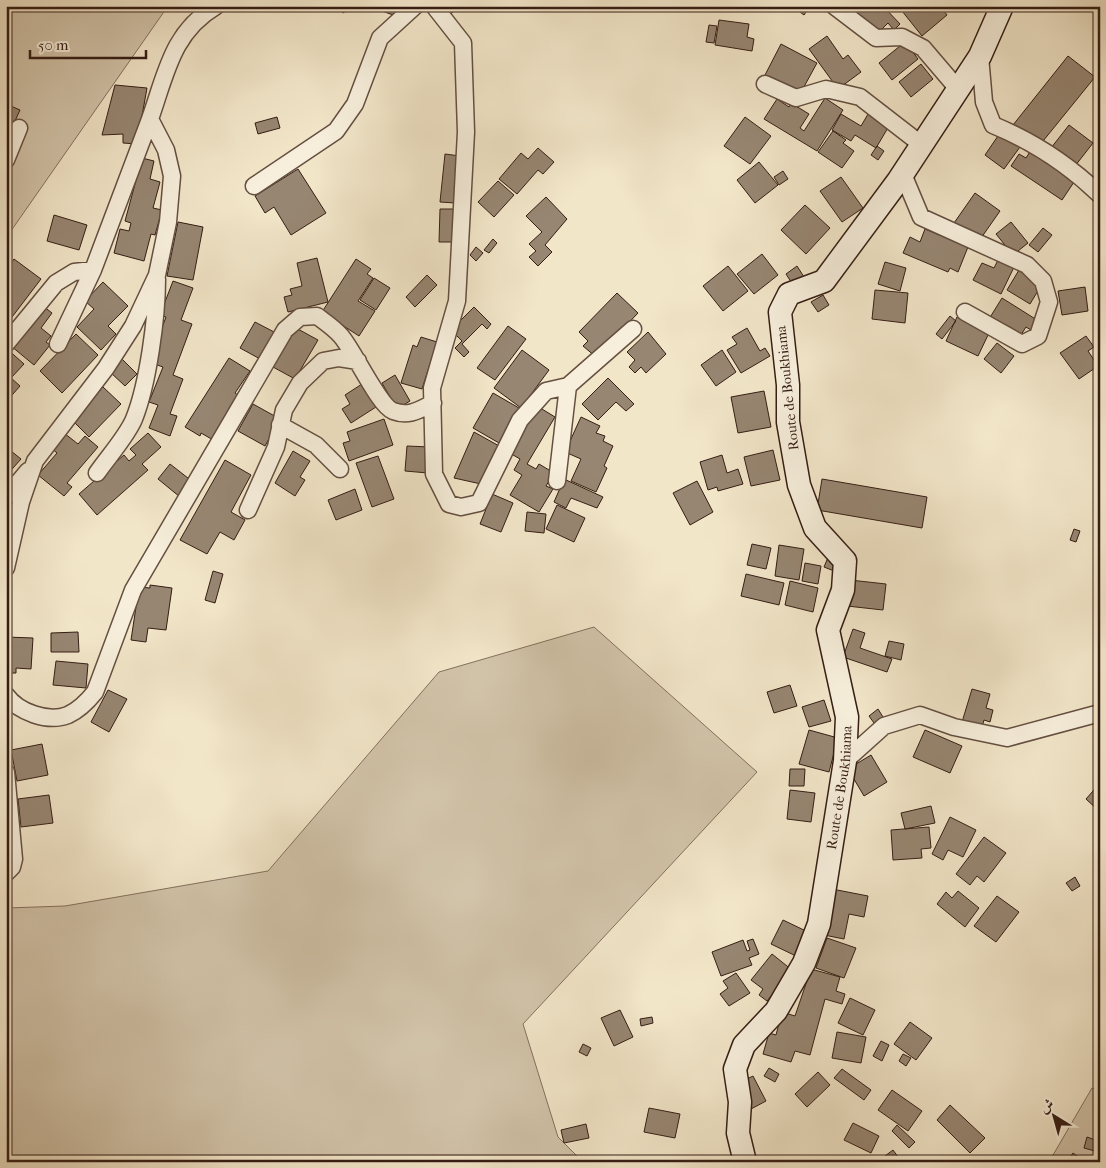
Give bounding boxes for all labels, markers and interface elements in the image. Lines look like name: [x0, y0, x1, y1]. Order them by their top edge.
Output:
scale bar: [30, 28, 146, 60]
text: 50 m: [38, 36, 69, 54]
street label: Route de Boukhiama: [772, 324, 802, 451]
street label: Route de Boukhiama: [823, 725, 856, 851]
north arrow: [1028, 1090, 1078, 1140]
text: ش: [1036, 1095, 1057, 1117]

